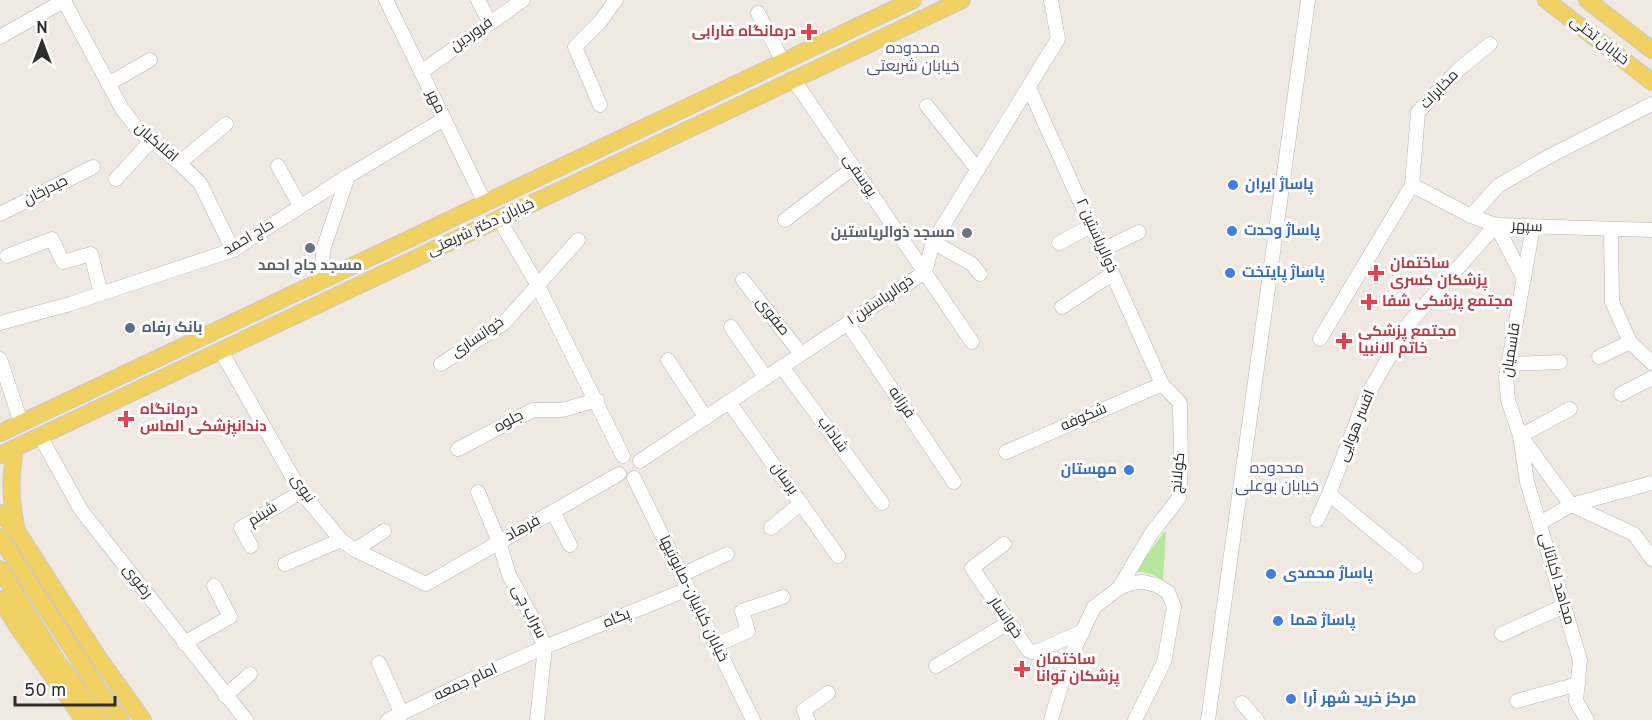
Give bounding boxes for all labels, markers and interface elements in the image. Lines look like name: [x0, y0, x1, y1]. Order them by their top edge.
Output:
north arrow: [12, 12, 72, 72]
street label: خیابان تختی: [1566, 12, 1632, 70]
street label: فروردین: [447, 14, 497, 56]
text: N: [36, 19, 48, 39]
place label: درمانگاه فارابی: [692, 23, 796, 42]
marker: درمانگاه فارابی: [800, 23, 818, 41]
district label: محدوده خیابان شریعتی: [867, 39, 959, 77]
street label: مخابرات: [1417, 66, 1463, 114]
street label: مهر: [421, 86, 449, 117]
street label: افلاکیان: [130, 119, 182, 167]
street label: یوسفی: [838, 151, 880, 201]
street label: حیدرخان: [21, 172, 71, 210]
place label: پاساژ ایران: [1245, 176, 1314, 195]
marker: پاساژ ایران: [1226, 178, 1240, 192]
street label: خیابان دکتر شریعتی: [424, 195, 538, 261]
street label: ذوالریاستین ۲: [1071, 196, 1121, 276]
street label: حاج احمد: [220, 216, 278, 260]
street label: سپهر: [1510, 217, 1543, 237]
place label: پاساژ وحدت: [1244, 222, 1321, 241]
place label: مسجد ذوالریاستین: [831, 224, 955, 243]
marker: پاساژ وحدت: [1225, 224, 1239, 238]
marker: مسجد ذوالریاستین: [960, 226, 974, 240]
marker: مسجد جاج احمد: [303, 241, 317, 255]
place label: ساختمان پزشکان کسری: [1390, 255, 1488, 291]
place label: مسجد جاج احمد: [258, 257, 362, 276]
place label: پاساژ پایتخت: [1242, 264, 1325, 283]
marker: ساختمان پزشکان کسری: [1367, 264, 1385, 282]
marker: پاساژ پایتخت: [1223, 266, 1237, 280]
street label: ذوالریاستین ۱: [844, 272, 918, 330]
marker: مجتمع پزشکی شفا: [1360, 293, 1378, 311]
place label: مجتمع پزشکی شفا: [1382, 293, 1513, 312]
street label: صفوی: [751, 294, 793, 340]
street label: خوانساری: [448, 313, 508, 363]
place label: بانک رفاه: [142, 319, 202, 338]
marker: بانک رفاه: [123, 321, 137, 335]
street label: قاسمیان: [1498, 321, 1526, 379]
place label: مجتمع پزشکی خاتم الانبیا: [1358, 323, 1457, 359]
marker: مجتمع پزشکی خاتم الانبیا: [1335, 332, 1353, 350]
street label: فرزانه: [884, 383, 918, 423]
street label: افسر هوایی: [1334, 387, 1380, 465]
street label: شکوفه: [1058, 400, 1110, 436]
place label: درمانگاه دندانپزشکی الماس: [140, 401, 267, 437]
street label: جلوه: [491, 406, 527, 438]
marker: درمانگاه دندانپزشکی الماس: [117, 410, 135, 428]
street label: شاداب: [813, 413, 851, 457]
street label: کولانج: [1168, 452, 1190, 494]
street label: برسان: [766, 459, 802, 499]
district label: محدوده خیابان بوعلی: [1235, 459, 1319, 497]
place label: مهستان: [1061, 461, 1117, 480]
marker: مهستان: [1122, 463, 1136, 477]
street label: نبوی: [286, 471, 318, 507]
street label: شبنم: [245, 499, 281, 531]
street label: فرهاد: [502, 512, 544, 546]
street label: مجاهد اکباتانی: [1534, 531, 1578, 627]
street label: خیابان کبابیان-صابونیها: [654, 533, 732, 665]
street label: رضوی: [118, 561, 156, 603]
place label: پاساژ محمدی: [1283, 565, 1374, 584]
marker: پاساژ محمدی: [1264, 567, 1278, 581]
street label: سراب چی: [506, 582, 550, 642]
street label: خوانسار: [984, 593, 1026, 643]
street label: پگاه: [601, 605, 633, 633]
place label: پاساژ هما: [1290, 612, 1356, 631]
marker: پاساژ هما: [1271, 614, 1285, 628]
place label: ساختمان پزشکان توانا: [1036, 651, 1120, 687]
street label: امام جمعه: [431, 660, 501, 706]
marker: ساختمان پزشکان توانا: [1013, 660, 1031, 678]
scale bar: [15, 669, 116, 707]
text: 50 m: [24, 680, 66, 703]
place label: مرکز خرید شهر آرا: [1303, 689, 1416, 709]
marker: مرکز خرید شهر آرا: [1284, 692, 1298, 706]

